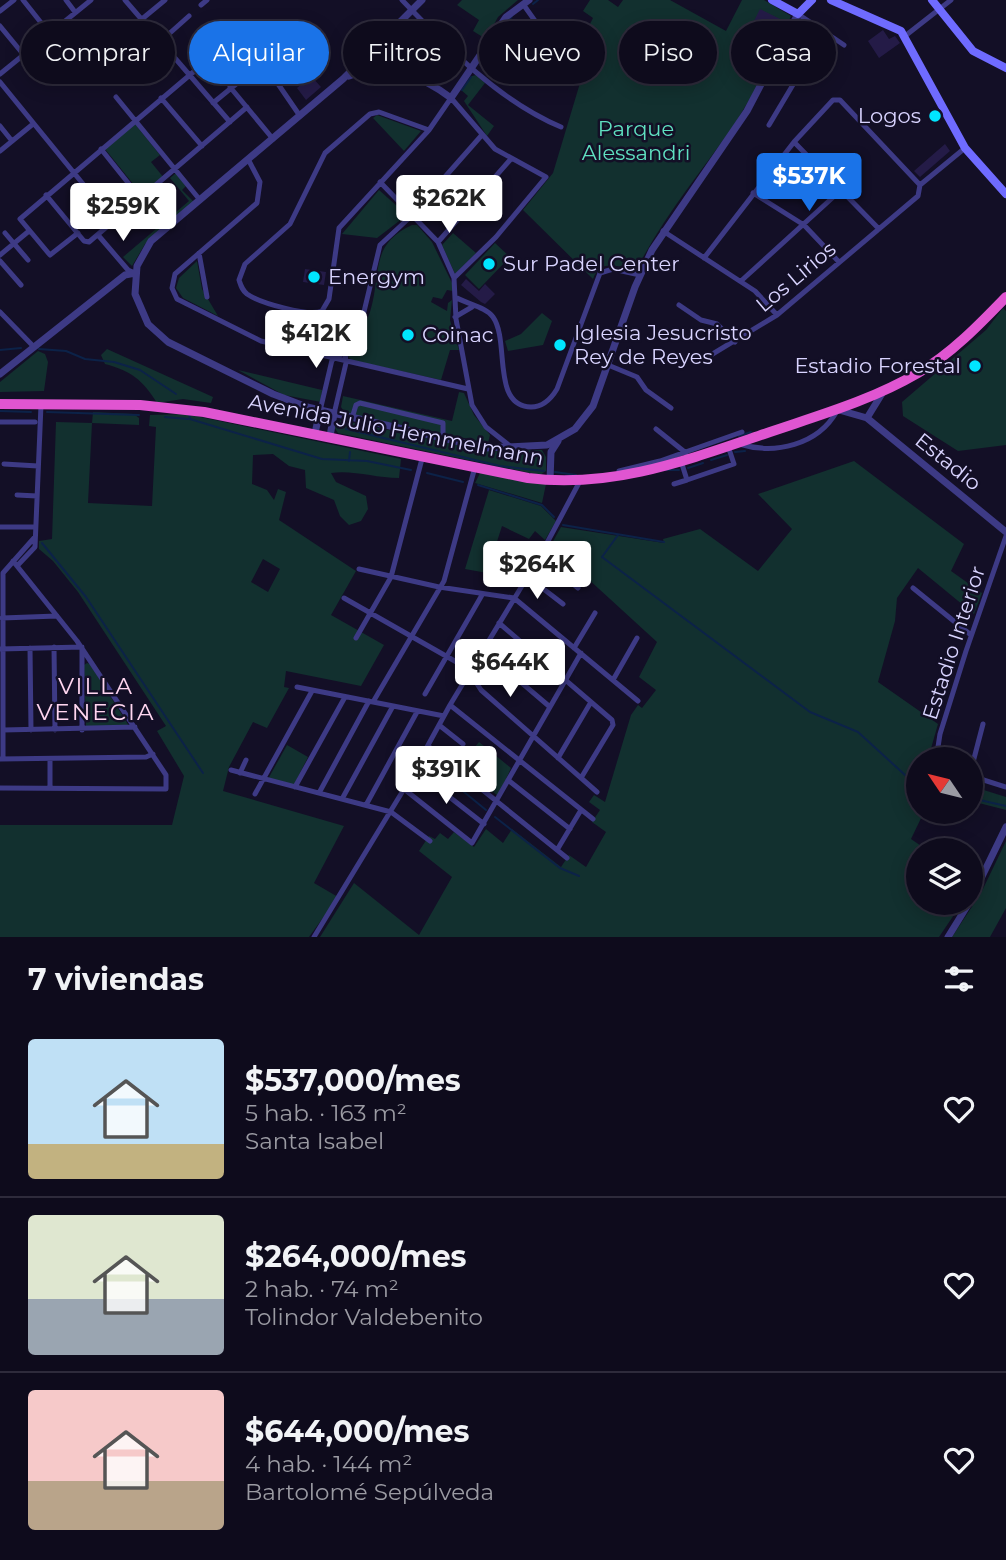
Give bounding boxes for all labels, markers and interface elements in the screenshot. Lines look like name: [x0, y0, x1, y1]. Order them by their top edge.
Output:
chip: Comprar: [21, 21, 175, 84]
chip: Alquilar: [189, 21, 329, 84]
chip: Filtros: [343, 21, 465, 84]
chip: Nuevo: [479, 21, 605, 84]
chip: Piso: [619, 21, 717, 84]
chip: Casa: [731, 21, 836, 84]
place label: Logos: [858, 103, 921, 128]
marker: Logos: [927, 108, 943, 124]
park label: Parque Alessandri: [582, 116, 690, 165]
pin: $537K: [760, 154, 858, 213]
text: $537K: [773, 162, 845, 190]
pin: $262K: [400, 176, 498, 235]
pin: $259K: [74, 184, 172, 243]
text: $262K: [412, 184, 486, 212]
text: $259K: [86, 192, 160, 220]
street label: Los Lirios: [751, 236, 841, 317]
place label: Sur Padel Center: [503, 251, 680, 276]
marker: Sur Padel Center: [481, 256, 497, 272]
place label: Energym: [328, 264, 425, 289]
marker: Energym: [306, 269, 322, 285]
pin: $412K: [267, 310, 365, 370]
text: $412K: [281, 319, 351, 347]
place label: Iglesia Jesucristo Rey de Reyes: [574, 320, 752, 369]
place label: Coinac: [422, 322, 494, 347]
marker: Coinac: [400, 327, 416, 343]
marker: Iglesia Jesucristo Rey de Reyes: [552, 337, 568, 353]
place label: Estadio Forestal: [794, 353, 961, 378]
marker: Estadio Forestal: [967, 358, 983, 374]
street label: Avenida Julio Hemmelmann: [246, 389, 546, 470]
street label: Estadio: [910, 427, 986, 496]
pin: $264K: [488, 542, 586, 601]
text: $264K: [499, 550, 575, 578]
street label: Estadio Interior: [917, 563, 990, 723]
pin: $644K: [461, 640, 559, 699]
text: $644K: [471, 648, 549, 676]
district label: VILLA VENECIA: [37, 672, 155, 726]
pin: $391K: [397, 746, 495, 806]
north arrow: [906, 747, 984, 824]
map controls: [906, 747, 983, 915]
text: $391K: [412, 755, 480, 783]
button: layers: [906, 838, 983, 915]
icon: filters: [940, 960, 978, 998]
text: 7 viviendas: [28, 961, 204, 998]
text: $537,000/mes: [245, 1062, 461, 1099]
icon: home: [84, 1067, 168, 1151]
icon: heart: [940, 1090, 978, 1128]
text: 5 hab. · 163 m²: [245, 1099, 407, 1127]
text: Santa Isabel: [245, 1127, 384, 1155]
text: $264,000/mes: [245, 1238, 467, 1275]
icon: home: [84, 1243, 168, 1327]
icon: heart: [940, 1266, 978, 1304]
text: 2 hab. · 74 m²: [245, 1275, 399, 1303]
text: Tolindor Valdebenito: [245, 1303, 483, 1331]
text: $644,000/mes: [245, 1413, 469, 1450]
icon: home: [84, 1418, 168, 1502]
icon: heart: [940, 1441, 978, 1479]
text: 4 hab. · 144 m²: [245, 1450, 412, 1478]
text: Bartolomé Sepúlveda: [245, 1478, 494, 1506]

